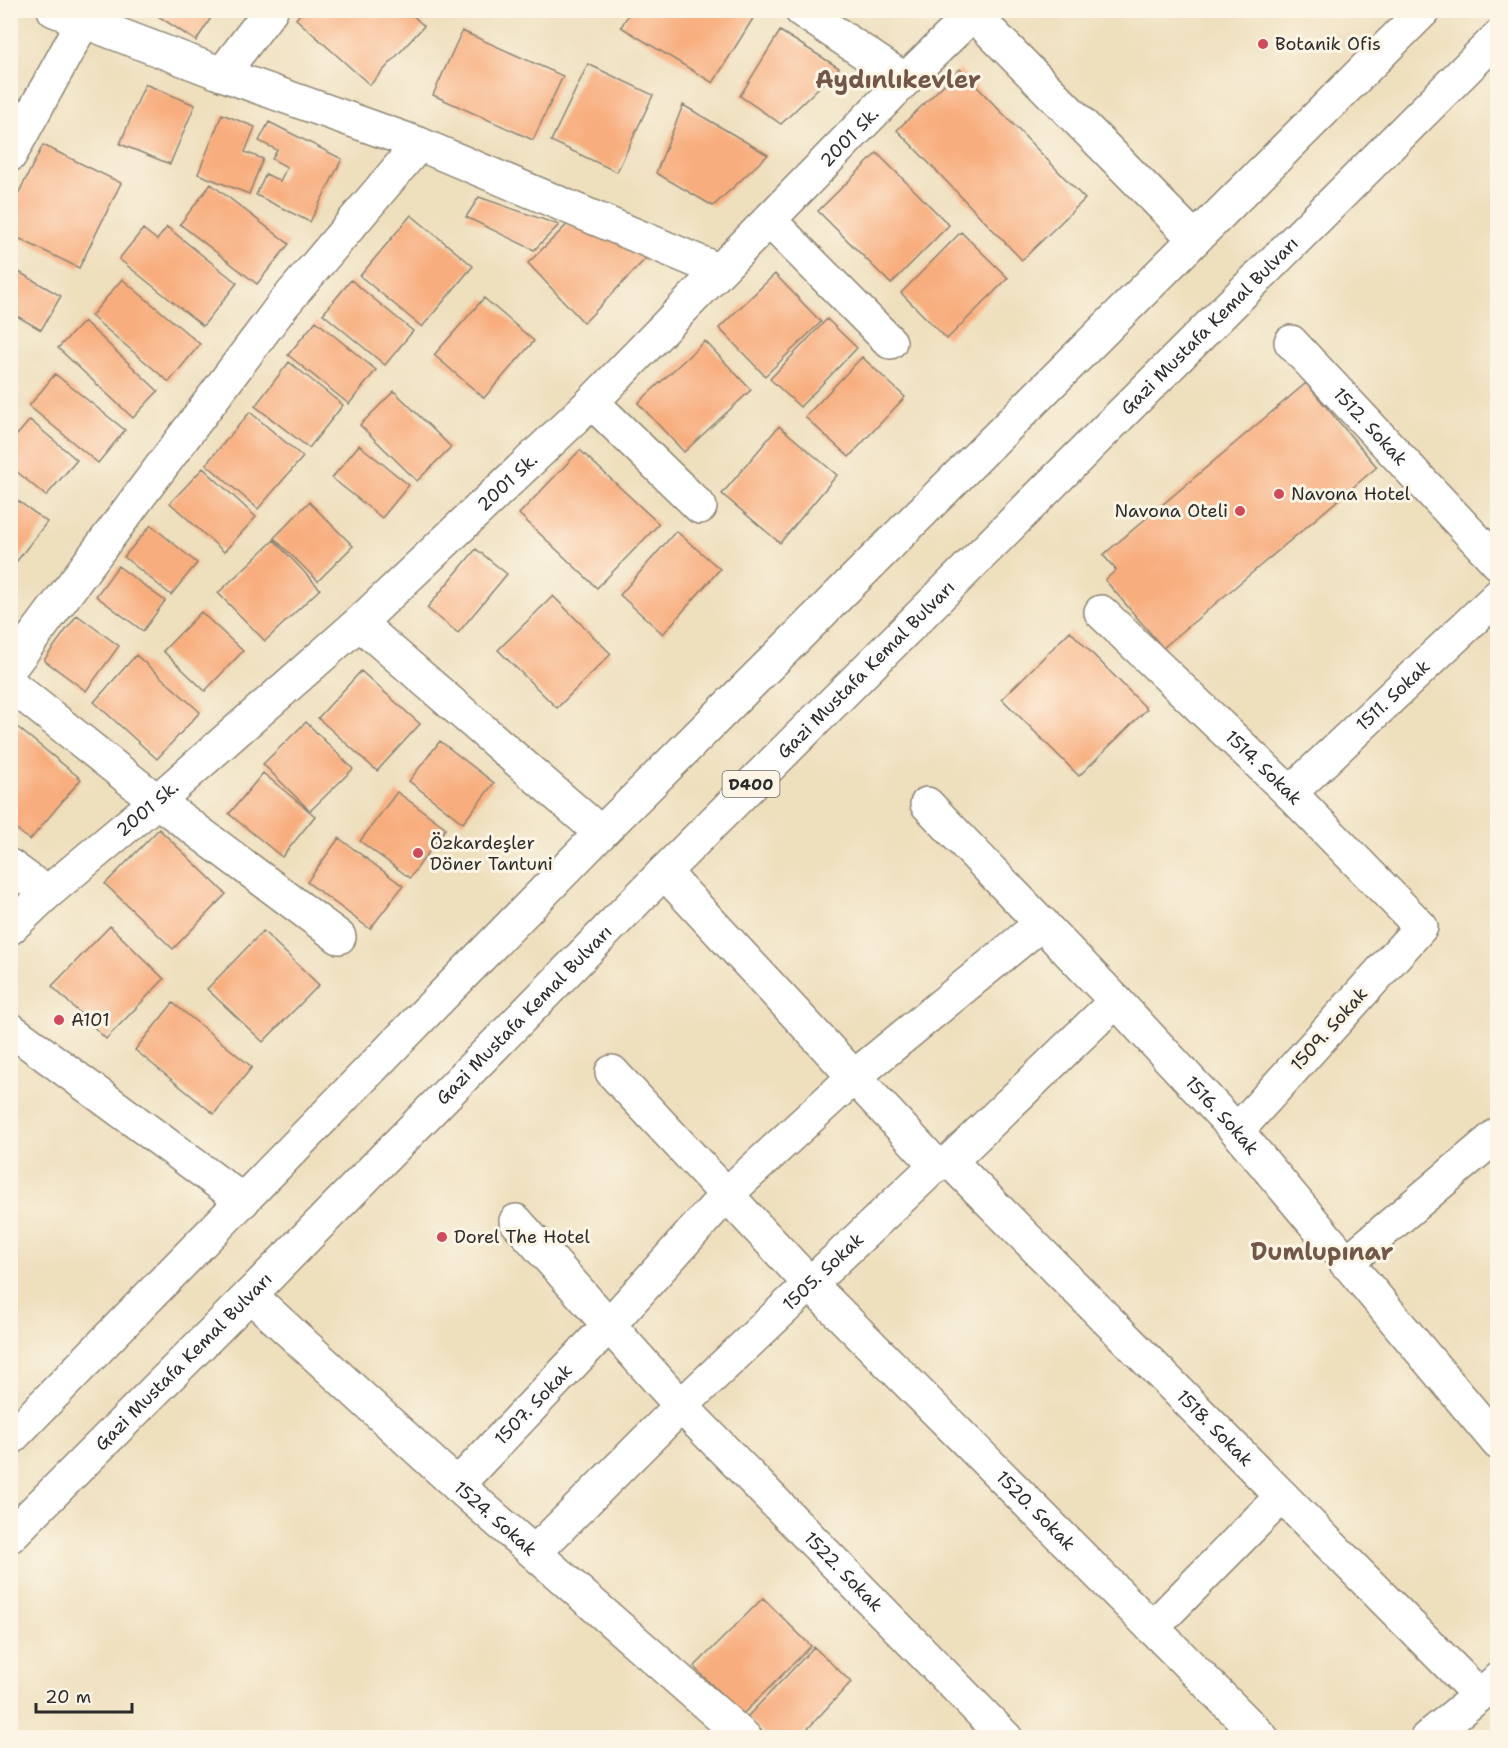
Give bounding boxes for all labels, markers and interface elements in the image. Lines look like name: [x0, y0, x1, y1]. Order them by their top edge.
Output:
place label: Botanik Ofis: [1275, 32, 1381, 56]
marker: Botanik Ofis: [1256, 37, 1270, 51]
district label: Aydınlıkevler: [815, 64, 981, 96]
street label: 2001 Sk.: [815, 102, 884, 172]
street label: Gazi Mustafa Kemal Bulvarı: [1115, 232, 1304, 420]
street label: 1512. Sokak: [1328, 383, 1413, 471]
street label: 2001 Sk.: [472, 448, 543, 517]
place label: Navona Hotel: [1291, 482, 1411, 506]
marker: Navona Hotel: [1272, 487, 1286, 501]
place label: Navona Oteli: [1115, 499, 1228, 523]
marker: Navona Oteli: [1233, 504, 1247, 518]
street label: Gazi Mustafa Kemal Bulvarı: [772, 575, 960, 764]
street label: 1511. Sokak: [1351, 655, 1435, 736]
street label: 1514. Sokak: [1220, 725, 1307, 810]
road number: D400: [722, 771, 780, 797]
street label: 2001 Sk.: [111, 775, 184, 842]
place label: Özkardeşler Döner Tantuni: [430, 831, 553, 876]
marker: Özkardeşler Döner Tantuni: [411, 846, 425, 860]
street label: Gazi Mustafa Kemal Bulvarı: [431, 920, 617, 1110]
street label: 1509. Sokak: [1285, 982, 1373, 1076]
place label: A101: [71, 1008, 110, 1032]
marker: A101: [52, 1013, 66, 1027]
street label: 1516. Sokak: [1180, 1071, 1264, 1160]
place label: Dorel The Hotel: [454, 1225, 590, 1249]
street label: 1505. Sokak: [777, 1227, 869, 1316]
marker: Dorel The Hotel: [435, 1230, 449, 1244]
district label: Dumlupınar: [1251, 1236, 1394, 1268]
street label: Gazi Mustafa Kemal Bulvarı: [90, 1267, 277, 1456]
street label: 1507. Sokak: [489, 1359, 578, 1450]
street label: 1518. Sokak: [1171, 1385, 1258, 1472]
street label: 1520. Sokak: [991, 1466, 1081, 1556]
street label: 1524. Sokak: [449, 1476, 542, 1562]
street label: 1522. Sokak: [799, 1527, 888, 1617]
scale bar: [36, 1676, 132, 1714]
text: 20 m: [45, 1685, 91, 1709]

